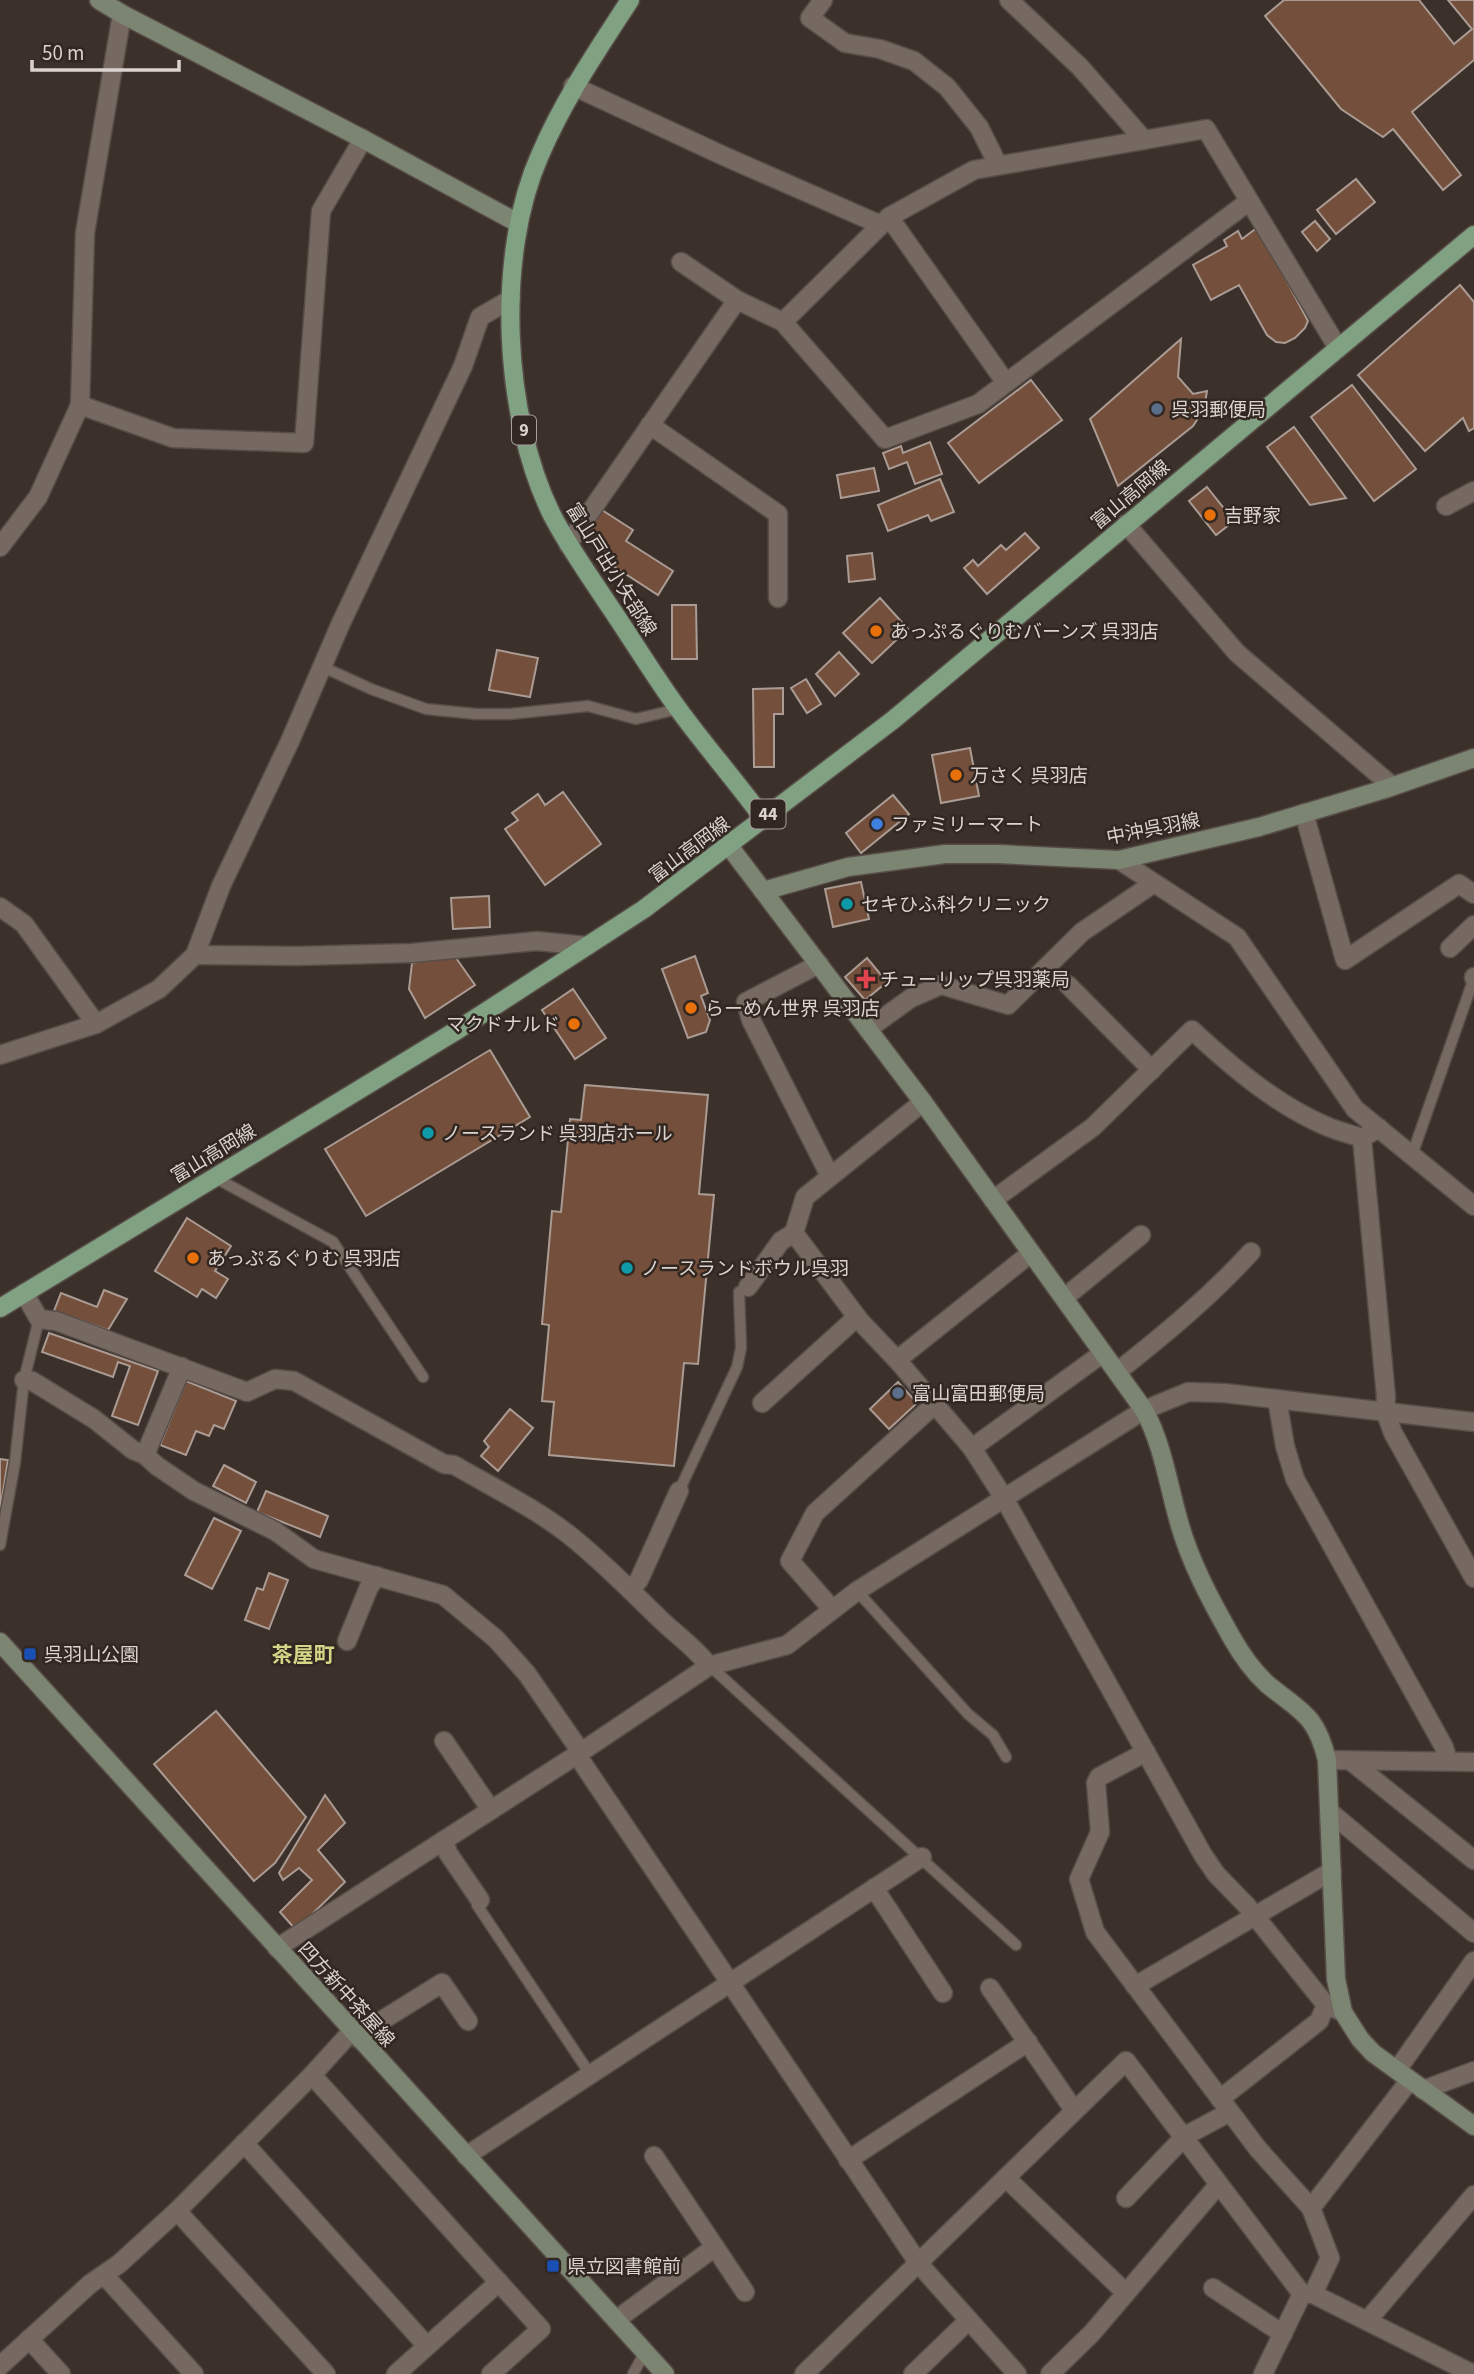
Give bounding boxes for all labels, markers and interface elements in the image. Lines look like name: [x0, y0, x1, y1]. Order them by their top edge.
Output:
scale bar: [32, 28, 178, 72]
text: 50 m: [42, 38, 84, 68]
place label: 呉羽郵便局: [1171, 397, 1266, 424]
marker: 呉羽郵便局: [1149, 401, 1165, 417]
road number: 9: [512, 416, 536, 444]
street label: 富山高岡線: [1086, 454, 1176, 536]
street label: 富山戸出小矢部線: [559, 498, 662, 641]
place label: 吉野家: [1224, 503, 1281, 530]
marker: 吉野家: [1202, 507, 1218, 523]
place label: あっぷるぐりむバーンズ 呉羽店: [890, 619, 1158, 646]
marker: あっぷるぐりむバーンズ 呉羽店: [868, 623, 884, 639]
place label: 万さく 呉羽店: [970, 763, 1088, 790]
marker: 万さく 呉羽店: [948, 767, 964, 783]
road number: 44: [750, 800, 786, 828]
street label: 中沖呉羽線: [1104, 807, 1202, 852]
street label: 富山高岡線: [644, 811, 736, 890]
place label: ファミリーマート: [891, 812, 1043, 839]
marker: ファミリーマート: [869, 816, 885, 832]
place label: セキひふ科クリニック: [861, 892, 1051, 919]
marker: セキひふ科クリニック: [839, 896, 855, 912]
place label: チューリップ呉羽薬局: [880, 967, 1070, 994]
marker: チューリップ呉羽薬局: [858, 971, 874, 987]
place label: らーめん世界 呉羽店: [705, 996, 880, 1023]
marker: らーめん世界 呉羽店: [683, 1000, 699, 1016]
place label: マクドナルド: [446, 1012, 560, 1039]
marker: マクドナルド: [566, 1016, 582, 1032]
street label: 富山高岡線: [166, 1118, 261, 1190]
place label: ノースランド 呉羽店ホール: [442, 1121, 673, 1148]
marker: ノースランド 呉羽店ホール: [420, 1125, 436, 1141]
place label: あっぷるぐりむ 呉羽店: [207, 1246, 401, 1273]
marker: あっぷるぐりむ 呉羽店: [185, 1250, 201, 1266]
place label: ノースランドボウル呉羽: [641, 1256, 849, 1283]
marker: ノースランドボウル呉羽: [619, 1260, 635, 1276]
place label: 富山富田郵便局: [912, 1381, 1045, 1408]
marker: 富山富田郵便局: [890, 1385, 906, 1401]
district label: 茶屋町: [272, 1640, 335, 1670]
place label: 呉羽山公園: [44, 1642, 139, 1669]
marker: 呉羽山公園: [22, 1646, 38, 1662]
street label: 四方新中茶屋線: [291, 1937, 400, 2053]
place label: 県立図書館前: [567, 2254, 681, 2281]
marker: 県立図書館前: [545, 2258, 561, 2274]

